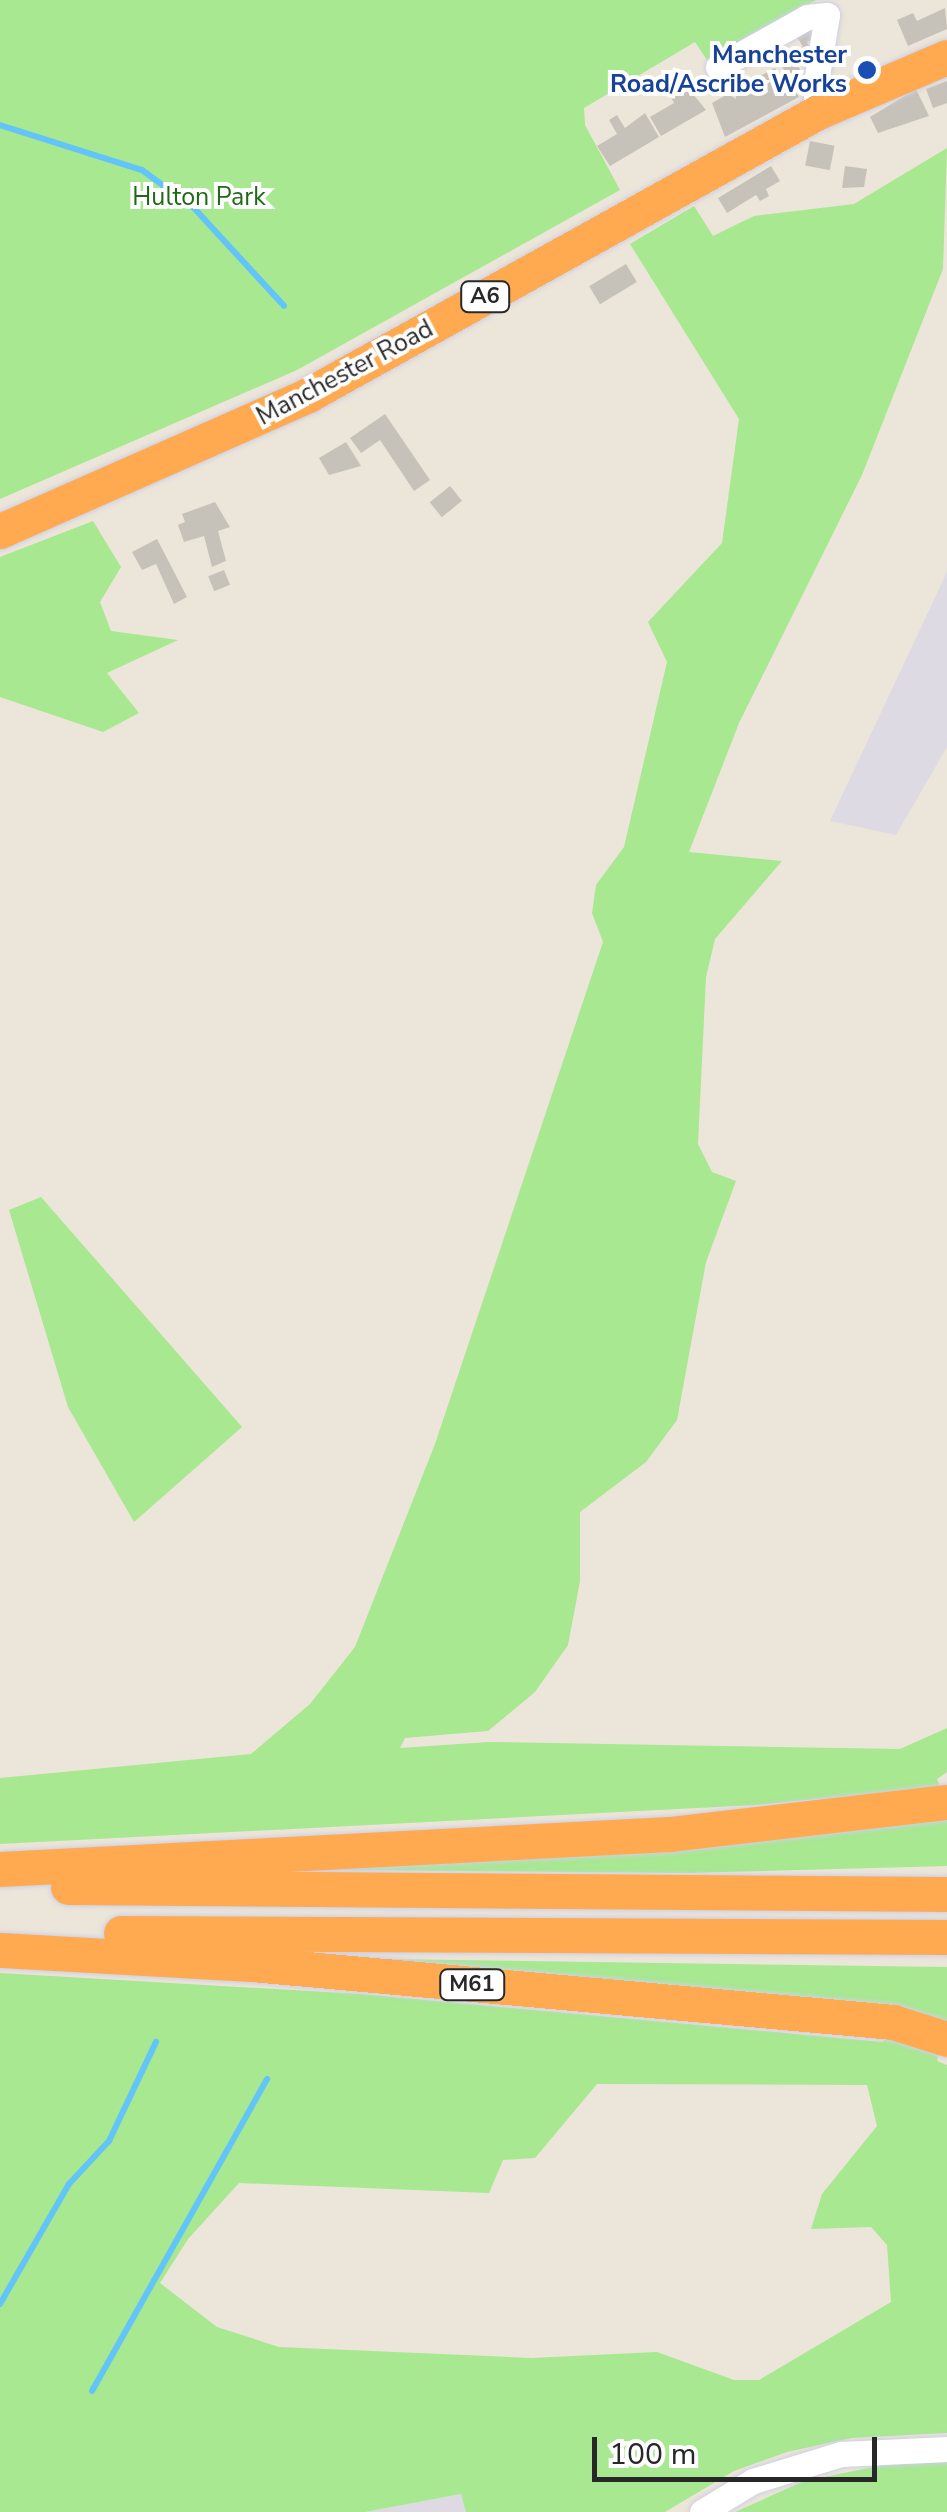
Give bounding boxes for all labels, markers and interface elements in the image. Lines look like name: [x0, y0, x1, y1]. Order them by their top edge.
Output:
place label: Manchester Road/Ascribe Works: [610, 41, 847, 100]
marker: Manchester Road/Ascribe Works: [856, 59, 878, 81]
park label: Hulton Park: [132, 182, 266, 212]
road number: A6: [460, 280, 510, 314]
street label: Manchester Road: [252, 314, 438, 432]
road number: M61: [437, 1968, 507, 2002]
scale bar: [597, 2417, 882, 2479]
text: 100 m: [609, 2434, 696, 2475]

